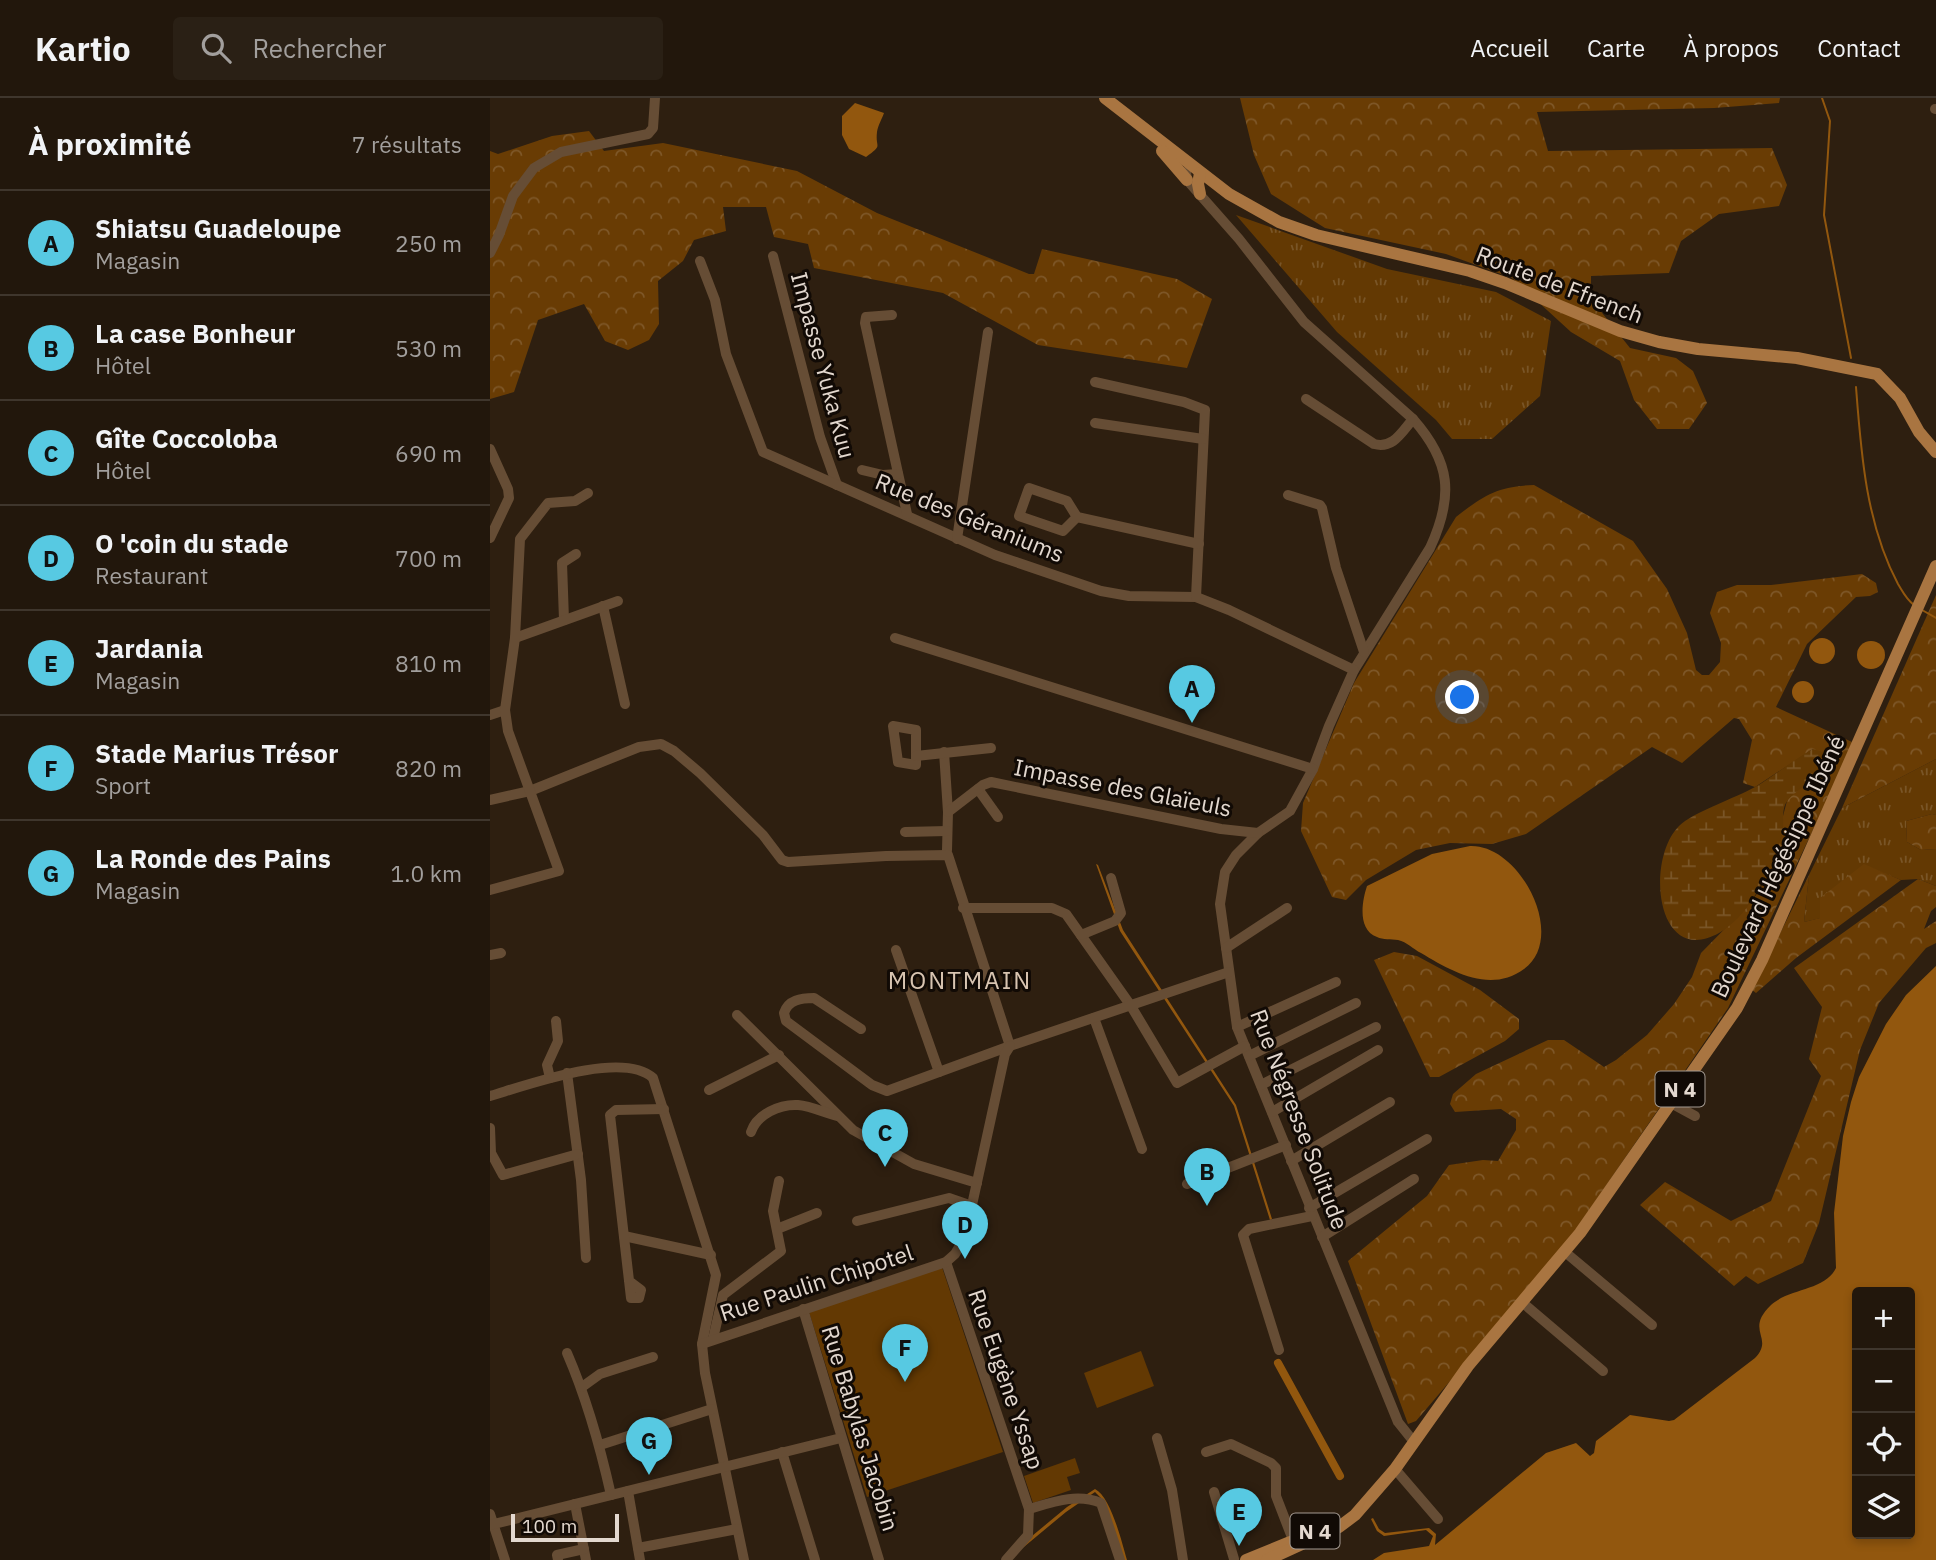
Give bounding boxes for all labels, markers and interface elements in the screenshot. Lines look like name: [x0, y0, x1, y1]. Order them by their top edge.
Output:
search box: [173, 17, 663, 80]
text: Kartio: [35, 27, 131, 70]
icon: search: [197, 29, 235, 67]
text: Rechercher: [253, 31, 386, 65]
text: Accueil: [1470, 32, 1549, 64]
text: Carte: [1587, 32, 1645, 64]
text: À propos: [1683, 32, 1779, 64]
text: Contact: [1817, 32, 1901, 64]
text: À proximité: [28, 124, 191, 163]
text: 7 résultats: [352, 129, 462, 159]
text: Shiatsu Guadeloupe: [95, 211, 341, 245]
text: A: [43, 228, 59, 258]
text: 250 m: [395, 228, 462, 258]
street label: Route de Ffrench: [1472, 238, 1648, 330]
text: Magasin: [95, 245, 180, 275]
street label: Impasse Yuka Kuu: [785, 269, 863, 461]
text: La case Bonheur: [95, 316, 296, 350]
text: B: [43, 333, 59, 363]
text: 530 m: [395, 333, 462, 363]
text: Hôtel: [95, 350, 151, 380]
text: Gîte Coccoloba: [95, 421, 278, 455]
text: C: [44, 438, 58, 468]
text: 690 m: [395, 438, 462, 468]
text: Hôtel: [95, 455, 151, 485]
street label: Rue des Géraniums: [871, 465, 1069, 569]
text: O 'coin du stade: [95, 526, 289, 560]
text: D: [43, 543, 59, 573]
text: 700 m: [395, 543, 462, 573]
text: Restaurant: [95, 560, 208, 590]
text: Jardania: [95, 631, 203, 665]
text: E: [44, 648, 58, 678]
text: 810 m: [395, 648, 462, 678]
text: Magasin: [95, 665, 180, 695]
pin: A: [1169, 665, 1215, 723]
your location: [1445, 680, 1479, 714]
street label: Boulevard Hégésippe Ibéné: [1703, 730, 1851, 1002]
text: Stade Marius Trésor: [95, 736, 338, 770]
street label: Impasse des Glaïeuls: [1012, 751, 1234, 823]
text: F: [44, 753, 58, 783]
text: 820 m: [395, 753, 462, 783]
text: Sport: [95, 770, 151, 800]
text: La Ronde des Pains: [95, 841, 331, 875]
text: G: [43, 858, 59, 888]
text: 1.0 km: [391, 858, 462, 888]
text: Magasin: [95, 875, 180, 905]
district label: MONTMAIN: [888, 964, 1032, 996]
street label: Rue Négresse Solitude: [1244, 1005, 1356, 1233]
road number: N 4: [1656, 1072, 1704, 1107]
pin: C: [862, 1109, 908, 1167]
pin: B: [1184, 1148, 1230, 1206]
pin: D: [942, 1201, 988, 1259]
street label: Rue Paulin Chipotel: [716, 1237, 916, 1327]
street label: Rue Eugène Yssap: [962, 1285, 1052, 1473]
map controls: [1852, 1287, 1915, 1539]
button: +: [1852, 1287, 1915, 1350]
street label: Rue Babylas Jacobin: [815, 1322, 907, 1534]
pin: F: [882, 1324, 928, 1382]
button: −: [1852, 1350, 1915, 1413]
button: locate: [1852, 1413, 1915, 1476]
pin: G: [626, 1417, 672, 1475]
button: layers: [1852, 1476, 1915, 1539]
pin: E: [1216, 1488, 1262, 1546]
scale bar: [511, 1511, 620, 1543]
text: 100 m: [522, 1514, 577, 1538]
road number: N 4: [1290, 1514, 1340, 1548]

